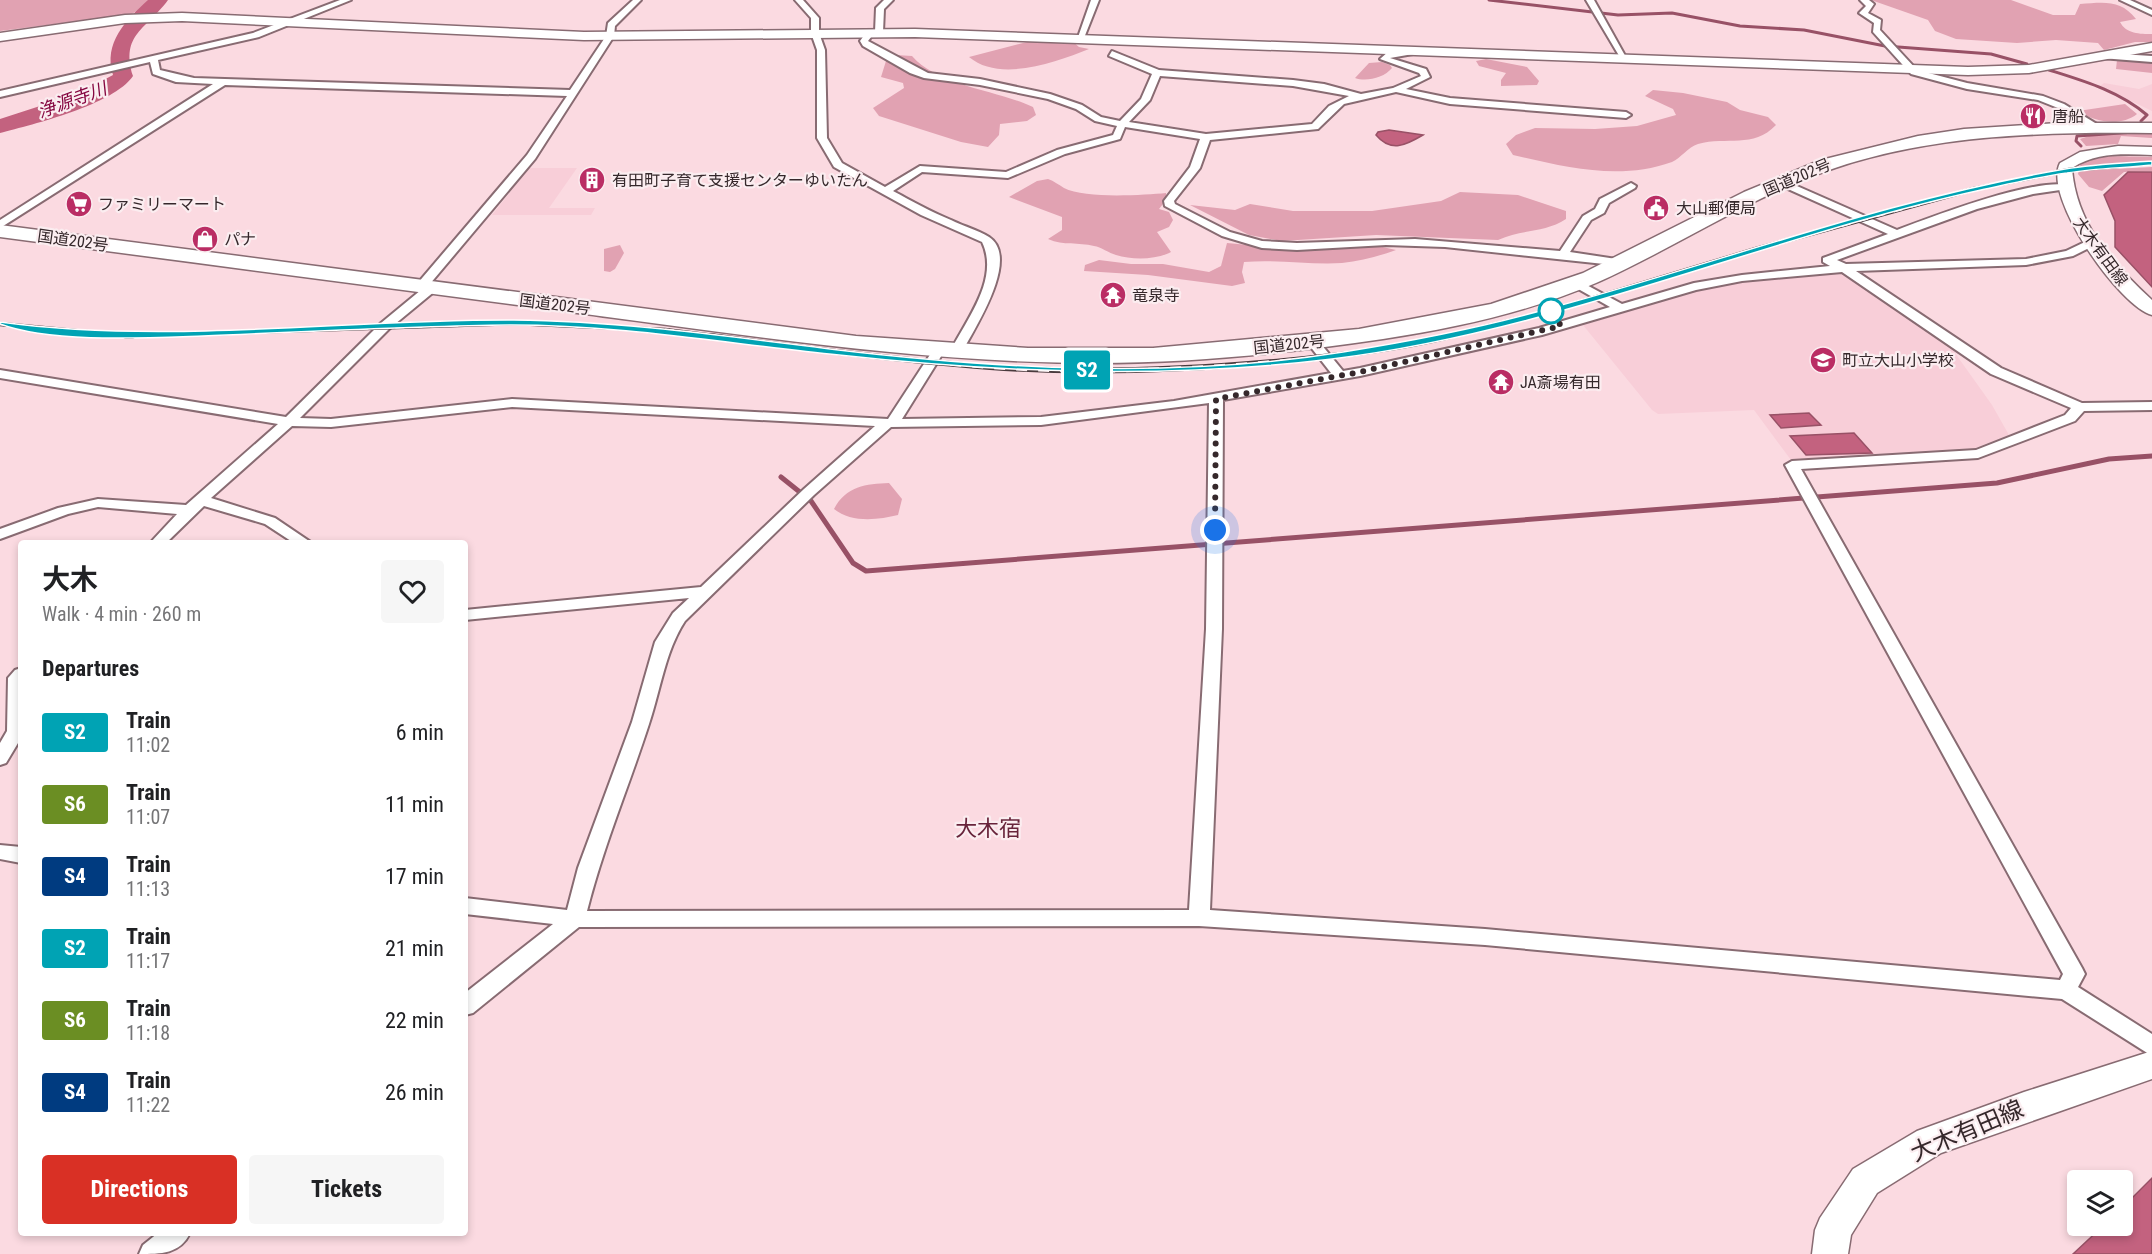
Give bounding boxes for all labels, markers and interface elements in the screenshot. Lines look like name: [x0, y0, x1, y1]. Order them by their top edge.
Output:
water label: 浄源寺川: [34, 77, 111, 122]
restaurant icon: 唐船: [2018, 101, 2048, 131]
place label: 唐船: [2052, 107, 2084, 126]
street label: 国道202号: [1760, 155, 1834, 200]
building icon: 有田町子育て支援センターゆいたん: [577, 165, 607, 195]
place label: 有田町子育て支援センターゆいたん: [612, 171, 868, 190]
supermarket icon: ファミリーマート: [64, 189, 94, 219]
public building icon: 大山郵便局: [1641, 193, 1671, 223]
place label: ファミリーマート: [98, 195, 226, 214]
place label: 大山郵便局: [1676, 199, 1756, 218]
street label: 大木有田線: [2069, 213, 2132, 289]
shop icon: パナ: [190, 224, 220, 254]
street label: 国道202号: [36, 226, 110, 255]
place label: パナ: [224, 230, 256, 249]
temple icon: 竜泉寺: [1098, 280, 1128, 310]
place label: 竜泉寺: [1132, 286, 1180, 305]
street label: 国道202号: [518, 291, 592, 318]
unlabelled marker: [1538, 298, 1564, 324]
street label: 国道202号: [1252, 331, 1326, 358]
school or university icon: 町立大山小学校: [1808, 345, 1838, 375]
line badge: S2: [1060, 350, 1114, 389]
place label: 町立大山小学校: [1842, 351, 1954, 370]
text: S2: [1076, 358, 1098, 382]
temple icon: JA斎場有田: [1486, 367, 1516, 397]
place label: JA斎場有田: [1520, 373, 1601, 392]
your location: [1200, 515, 1230, 545]
button: heart: [381, 560, 444, 623]
text: 大木: [42, 563, 98, 596]
text: Walk · 4 min · 260 m: [42, 602, 201, 626]
text: Departures: [42, 656, 139, 681]
text: Train: [126, 708, 171, 733]
text: S2: [64, 720, 86, 744]
text: 6 min: [396, 720, 444, 745]
text: 11:02: [126, 733, 170, 757]
text: Train: [126, 780, 171, 805]
text: S6: [64, 792, 86, 816]
text: 11 min: [385, 792, 444, 817]
text: 11:07: [126, 805, 170, 829]
district label: 大木宿: [955, 816, 1021, 841]
text: Train: [126, 852, 171, 877]
text: S4: [64, 864, 86, 888]
text: 17 min: [385, 864, 444, 889]
text: 11:13: [126, 877, 170, 901]
text: Train: [126, 924, 171, 949]
text: S2: [64, 936, 86, 960]
text: 21 min: [385, 936, 444, 961]
text: 11:17: [126, 949, 170, 973]
text: Train: [126, 996, 171, 1021]
text: S6: [64, 1008, 86, 1032]
text: 22 min: [385, 1008, 444, 1033]
text: 11:18: [126, 1021, 170, 1045]
text: Train: [126, 1068, 171, 1093]
text: S4: [64, 1080, 86, 1104]
text: 26 min: [385, 1080, 444, 1105]
text: 11:22: [126, 1093, 170, 1117]
street label: 大木有田線: [1906, 1095, 2028, 1167]
button: Directions: [42, 1155, 237, 1224]
button: Tickets: [249, 1155, 444, 1224]
map controls: [2067, 1170, 2133, 1236]
button: layers: [2067, 1170, 2133, 1236]

